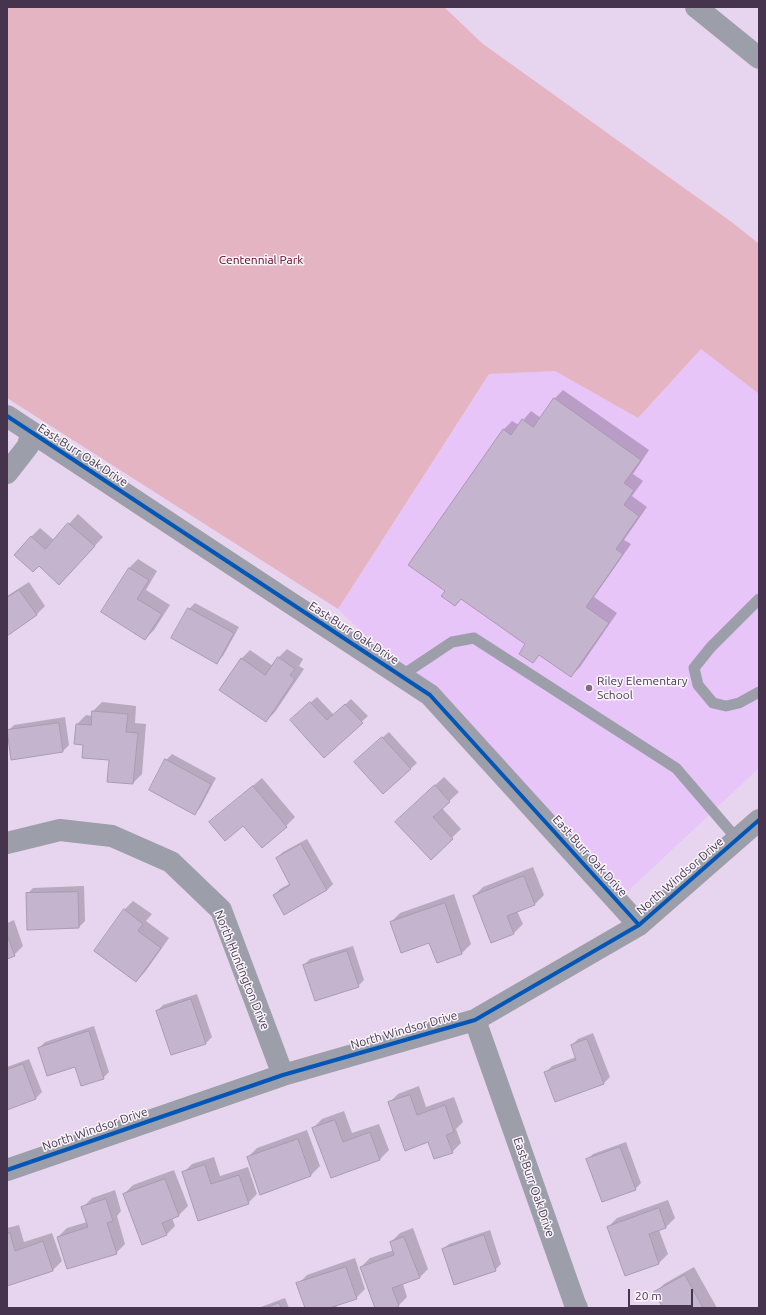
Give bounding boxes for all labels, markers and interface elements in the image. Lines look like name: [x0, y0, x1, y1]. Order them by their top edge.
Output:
park label: Centennial Park: [219, 253, 303, 267]
street label: East Burr Oak Drive: [35, 420, 131, 490]
street label: East Burr Oak Drive: [306, 598, 402, 668]
place label: Riley Elementary School: [597, 674, 687, 702]
marker: Riley Elementary School: [584, 683, 594, 693]
street label: East Burr Oak Drive: [550, 812, 630, 900]
street label: North Windsor Drive: [634, 834, 726, 918]
street label: North Huntington Drive: [211, 908, 273, 1032]
street label: North Windsor Drive: [349, 1008, 459, 1052]
street label: North Windsor Drive: [40, 1104, 150, 1154]
street label: East Burr Oak Drive: [510, 1135, 558, 1239]
scale bar: [630, 1281, 695, 1307]
text: 20 m: [635, 1289, 662, 1302]

